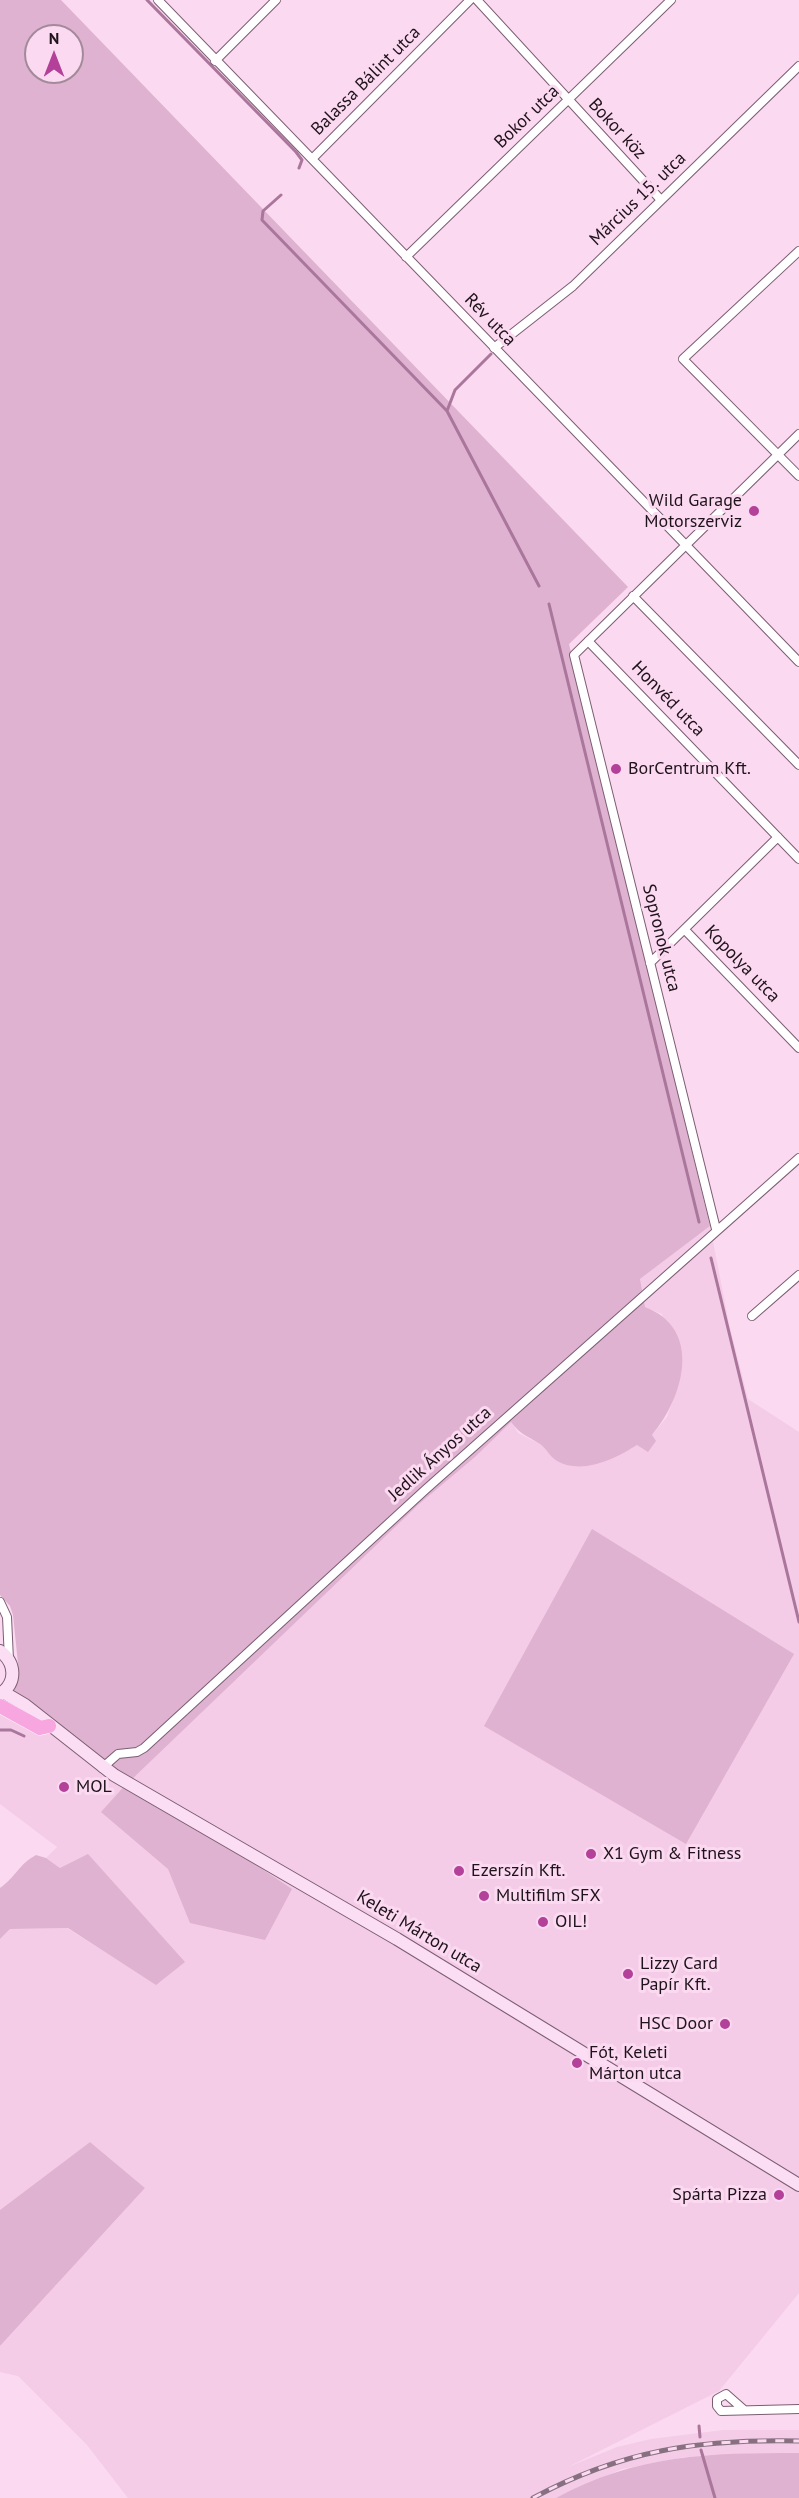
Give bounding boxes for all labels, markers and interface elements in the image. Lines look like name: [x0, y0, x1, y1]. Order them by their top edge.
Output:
street label: Balassa Bálint utca: [307, 22, 425, 140]
north arrow: [24, 24, 84, 84]
text: N: [49, 28, 59, 48]
street label: Bokor utca: [490, 81, 564, 153]
street label: Bokor köz: [584, 94, 650, 164]
street label: Március 15. utca: [585, 148, 691, 250]
street label: Rév utca: [460, 289, 520, 351]
place label: Wild Garage Motorszerviz: [644, 490, 742, 532]
marker: Wild Garage Motorszerviz: [747, 504, 761, 518]
street label: Honvéd utca: [627, 657, 709, 741]
place label: BorCentrum Kft.: [628, 758, 751, 780]
marker: BorCentrum Kft.: [609, 762, 623, 776]
street label: Sopronok utca: [637, 882, 685, 994]
street label: Kopolya utca: [700, 921, 784, 1007]
street label: Jedlik Ányos utca: [384, 1402, 496, 1506]
place label: MOL: [76, 1776, 112, 1798]
marker: MOL: [57, 1780, 71, 1794]
place label: X1 Gym & Fitness: [603, 1843, 741, 1865]
marker: X1 Gym & Fitness: [584, 1847, 598, 1861]
place label: Ezerszín Kft.: [471, 1860, 565, 1882]
marker: Ezerszín Kft.: [452, 1864, 466, 1878]
place label: Multifilm SFX: [496, 1885, 601, 1907]
street label: Keleti Márton utca: [353, 1886, 485, 1978]
marker: Multifilm SFX: [477, 1889, 491, 1903]
place label: OIL!: [555, 1911, 587, 1933]
marker: OIL!: [536, 1915, 550, 1929]
place label: Lizzy Card Papír Kft.: [640, 1953, 718, 1996]
marker: Lizzy Card Papír Kft.: [621, 1967, 635, 1981]
place label: HSC Door: [639, 2013, 713, 2035]
marker: HSC Door: [718, 2017, 732, 2031]
place label: Fót, Keleti Márton utca: [589, 2042, 682, 2084]
marker: Fót, Keleti Márton utca: [570, 2056, 584, 2070]
place label: Spárta Pizza: [672, 2184, 767, 2206]
marker: Spárta Pizza: [772, 2188, 786, 2202]

